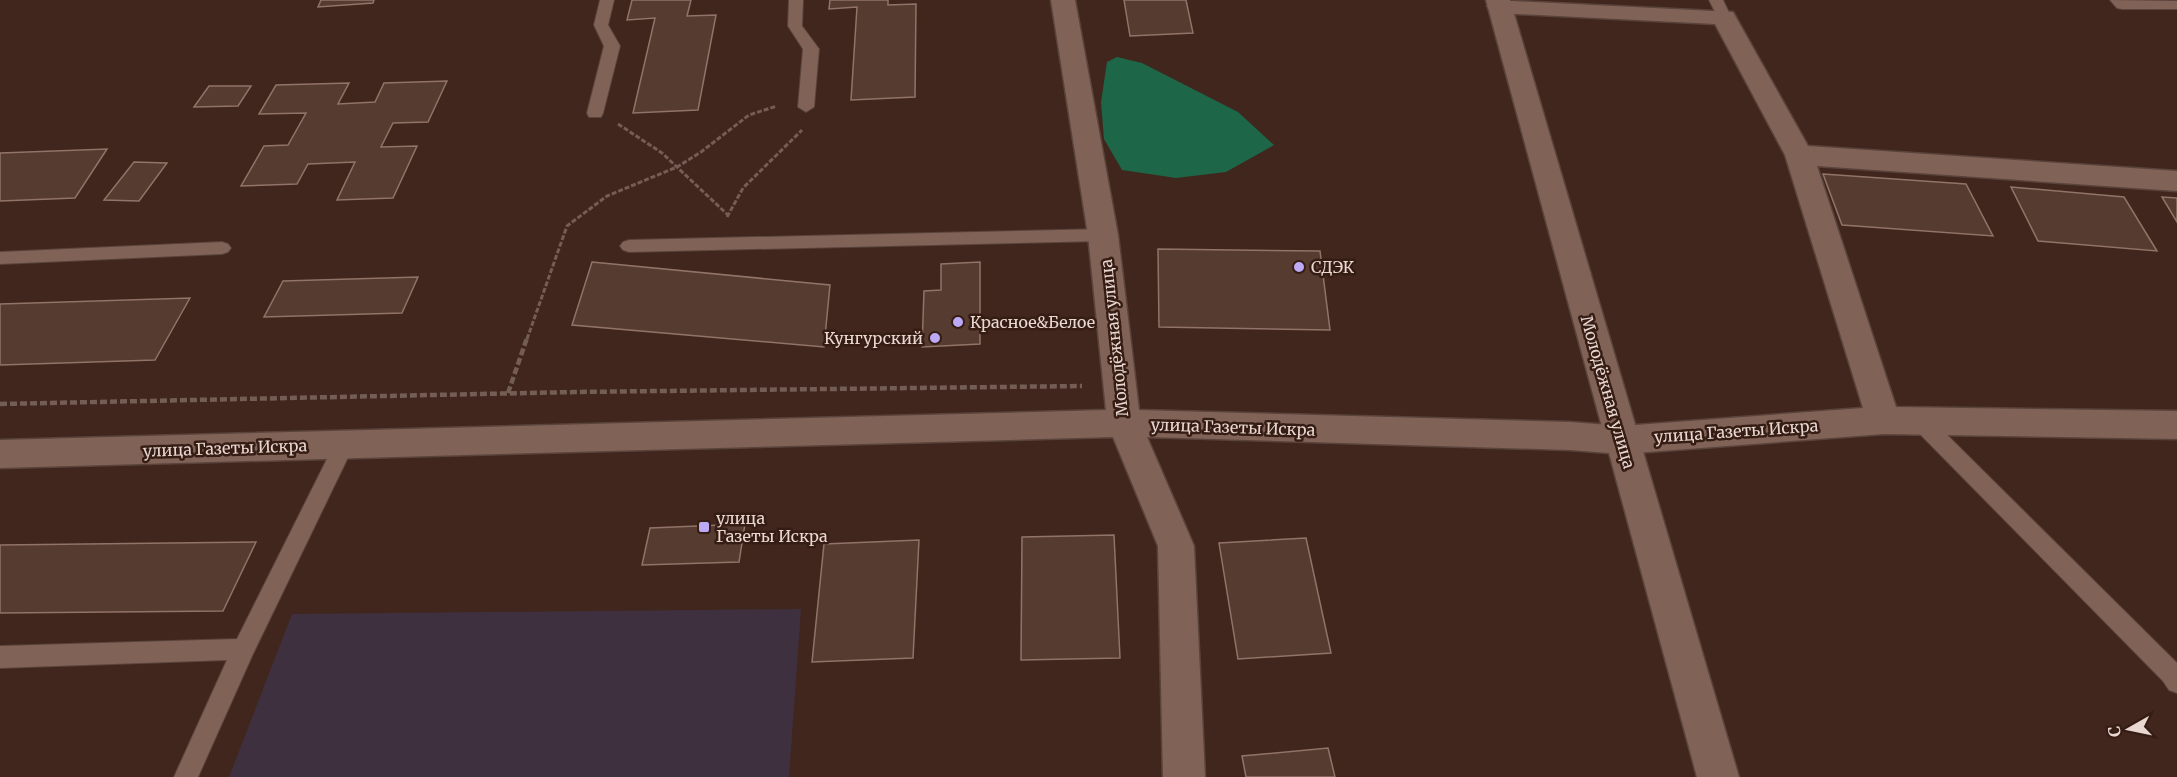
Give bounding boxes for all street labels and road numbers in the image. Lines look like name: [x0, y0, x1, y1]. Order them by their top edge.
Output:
street label: Молодёжная улица: [1096, 258, 1132, 418]
street label: Молодёжная улица: [1577, 313, 1640, 471]
street label: улица Газеты Искра: [1150, 414, 1316, 440]
street label: улица Газеты Искра: [1653, 415, 1819, 447]
street label: улица Газеты Искра: [142, 435, 308, 461]

